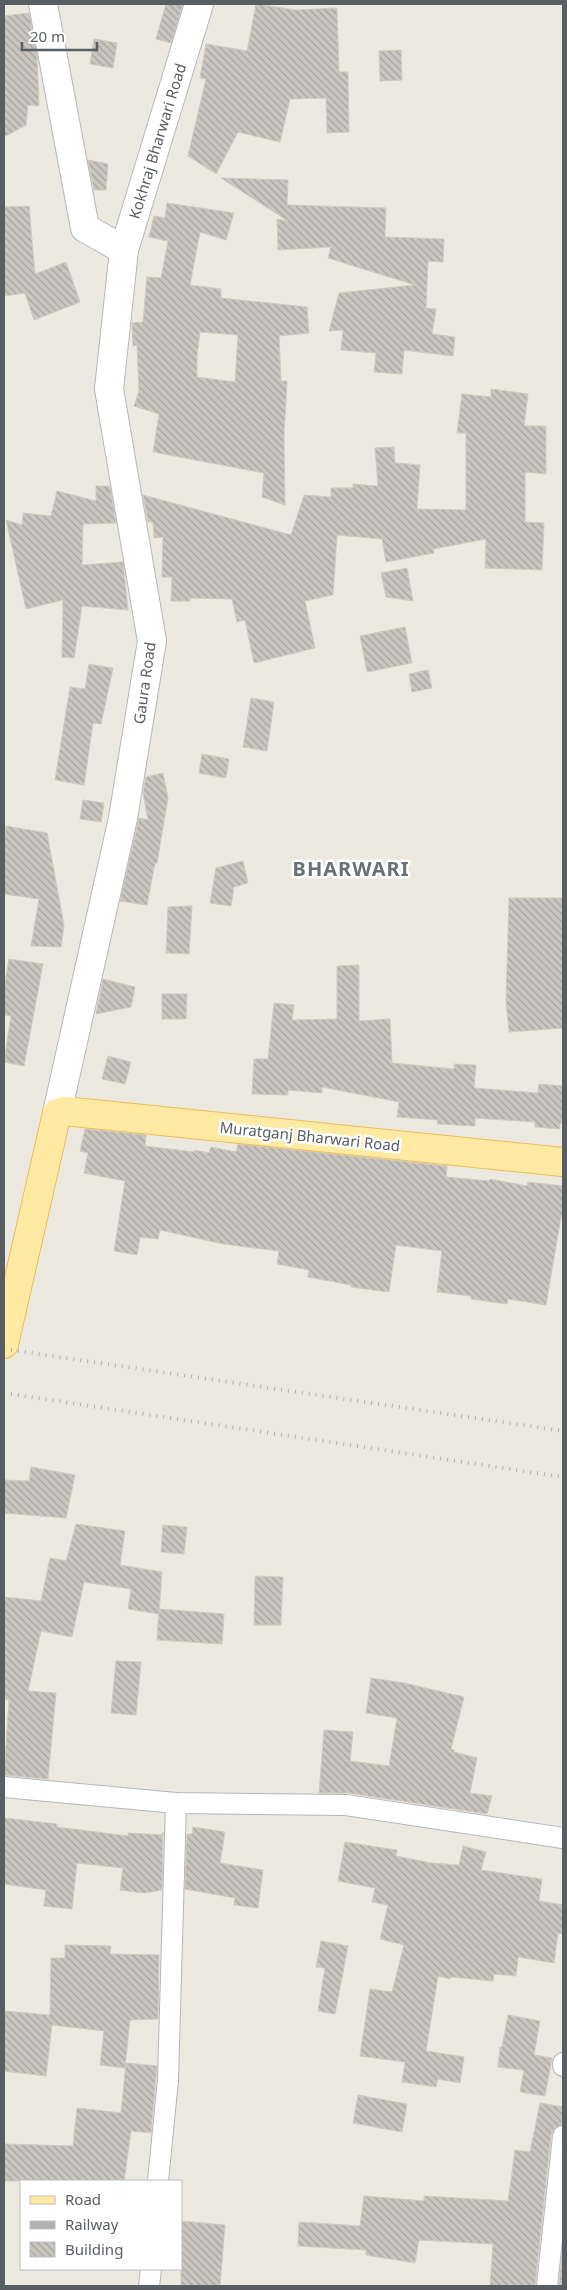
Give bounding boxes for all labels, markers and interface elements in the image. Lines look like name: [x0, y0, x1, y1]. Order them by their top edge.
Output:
scale bar: [22, 20, 98, 52]
text: 20 m: [30, 26, 65, 46]
street label: Kokhraj Bharwari Road: [124, 61, 190, 221]
street label: Gaura Road: [128, 641, 160, 725]
district label: BHARWARI: [293, 855, 409, 882]
street label: Muratganj Bharwari Road: [219, 1117, 401, 1155]
legend: [20, 2180, 182, 2270]
text: Road: [65, 2189, 101, 2209]
text: Railway: [65, 2214, 119, 2234]
text: Building: [65, 2239, 123, 2259]

